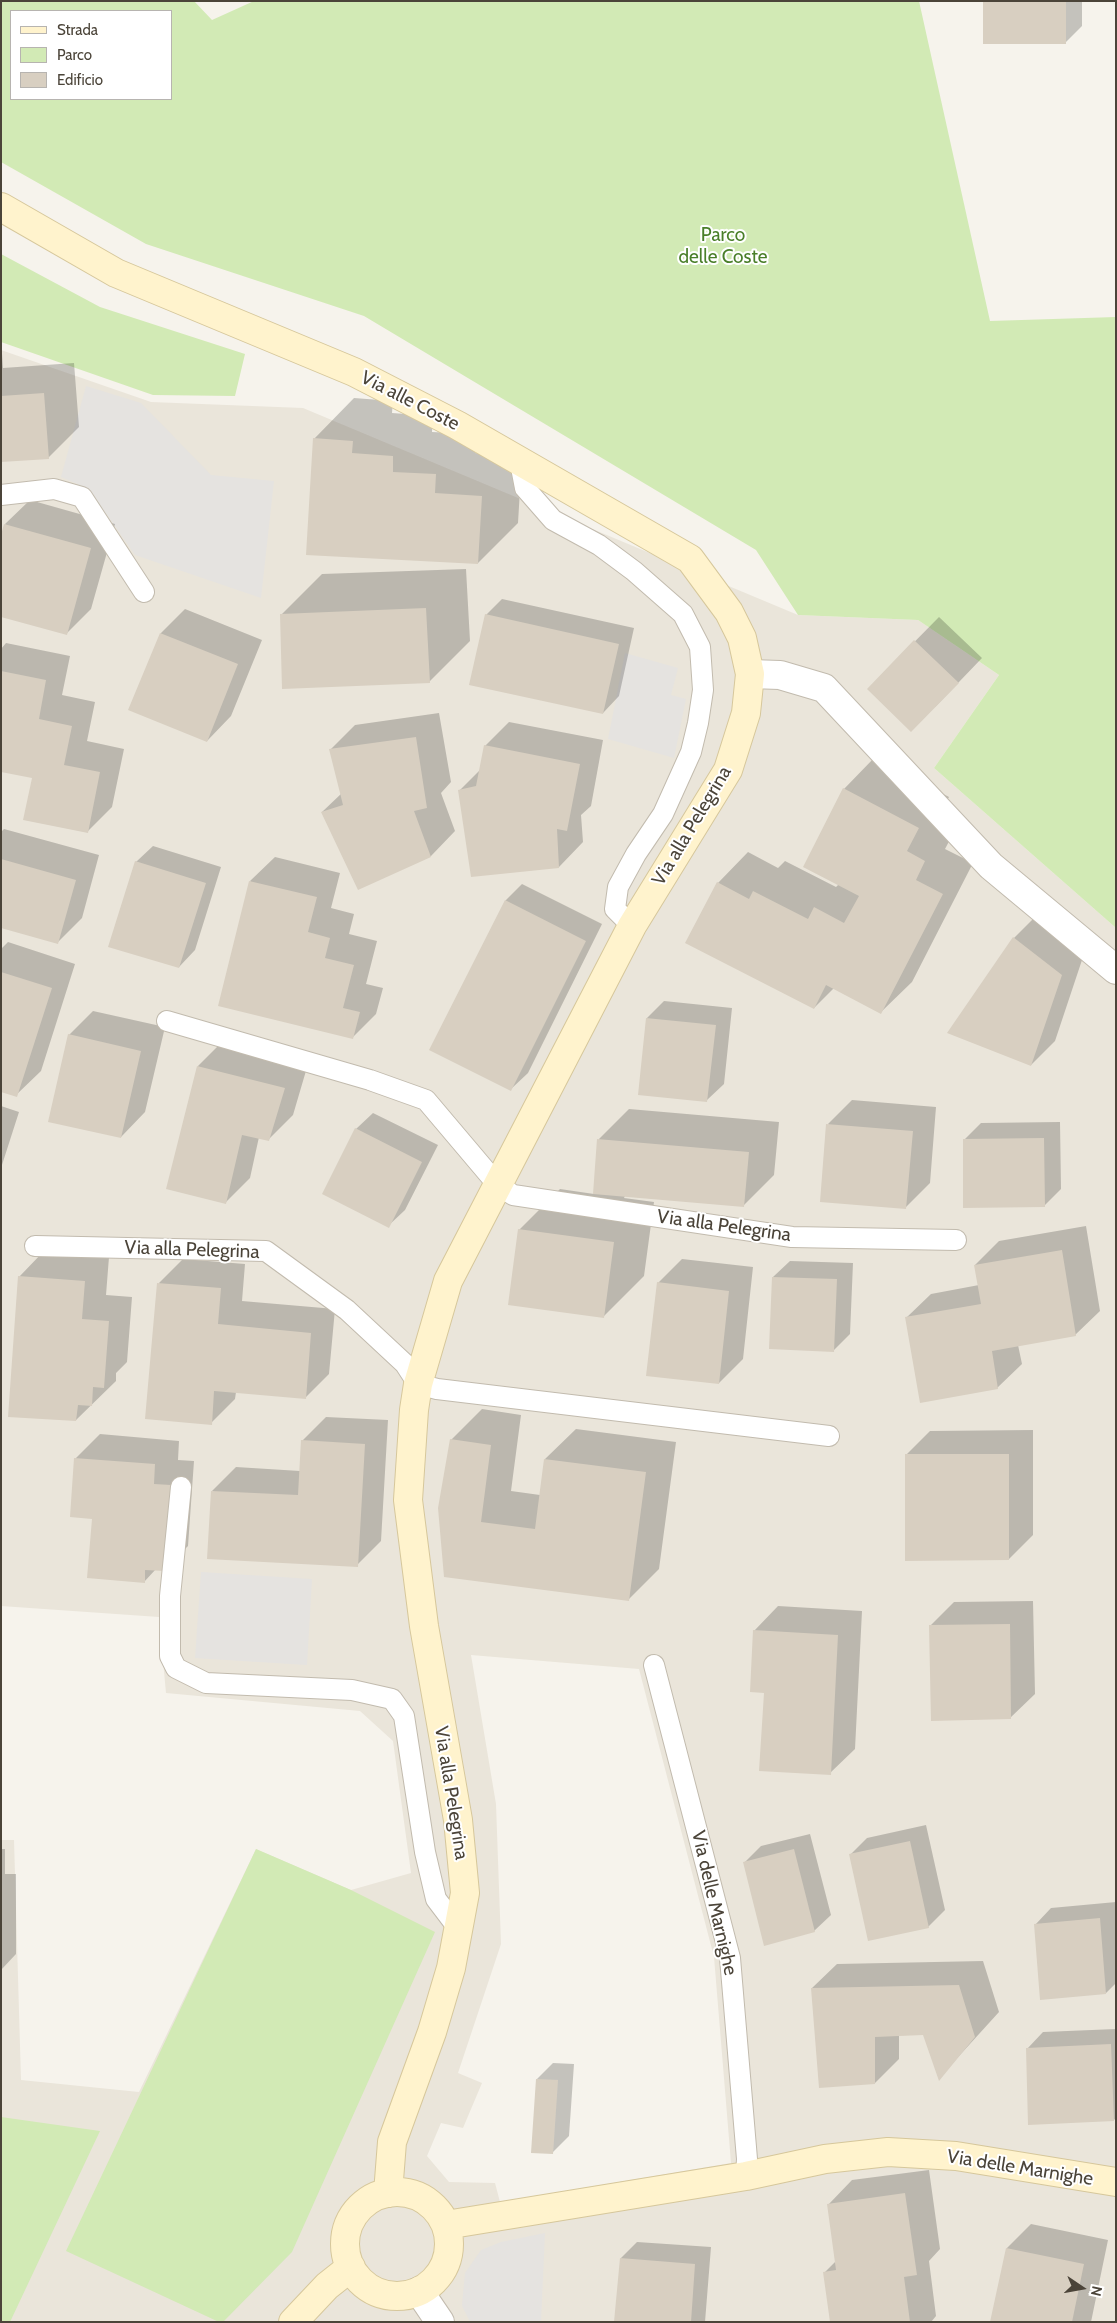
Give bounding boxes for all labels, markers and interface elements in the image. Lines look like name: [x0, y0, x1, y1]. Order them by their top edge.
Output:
legend: [10, 10, 172, 100]
text: Strada: [57, 21, 98, 39]
text: Parco: [57, 46, 92, 64]
text: Edificio: [57, 71, 103, 89]
park label: Parco delle Coste: [679, 224, 767, 268]
street label: Via alle Coste: [357, 366, 463, 436]
street label: Via alla Pelegrina: [647, 762, 737, 890]
street label: Via alla Pelegrina: [656, 1205, 792, 1247]
street label: Via alla Pelegrina: [124, 1236, 260, 1264]
street label: Via alla Pelegrina: [429, 1725, 473, 1861]
street label: Via delle Marnighe: [686, 1829, 742, 1977]
street label: Via delle Marnighe: [945, 2145, 1095, 2191]
north arrow: [1057, 2263, 1107, 2313]
text: N: [1087, 2284, 1107, 2298]

